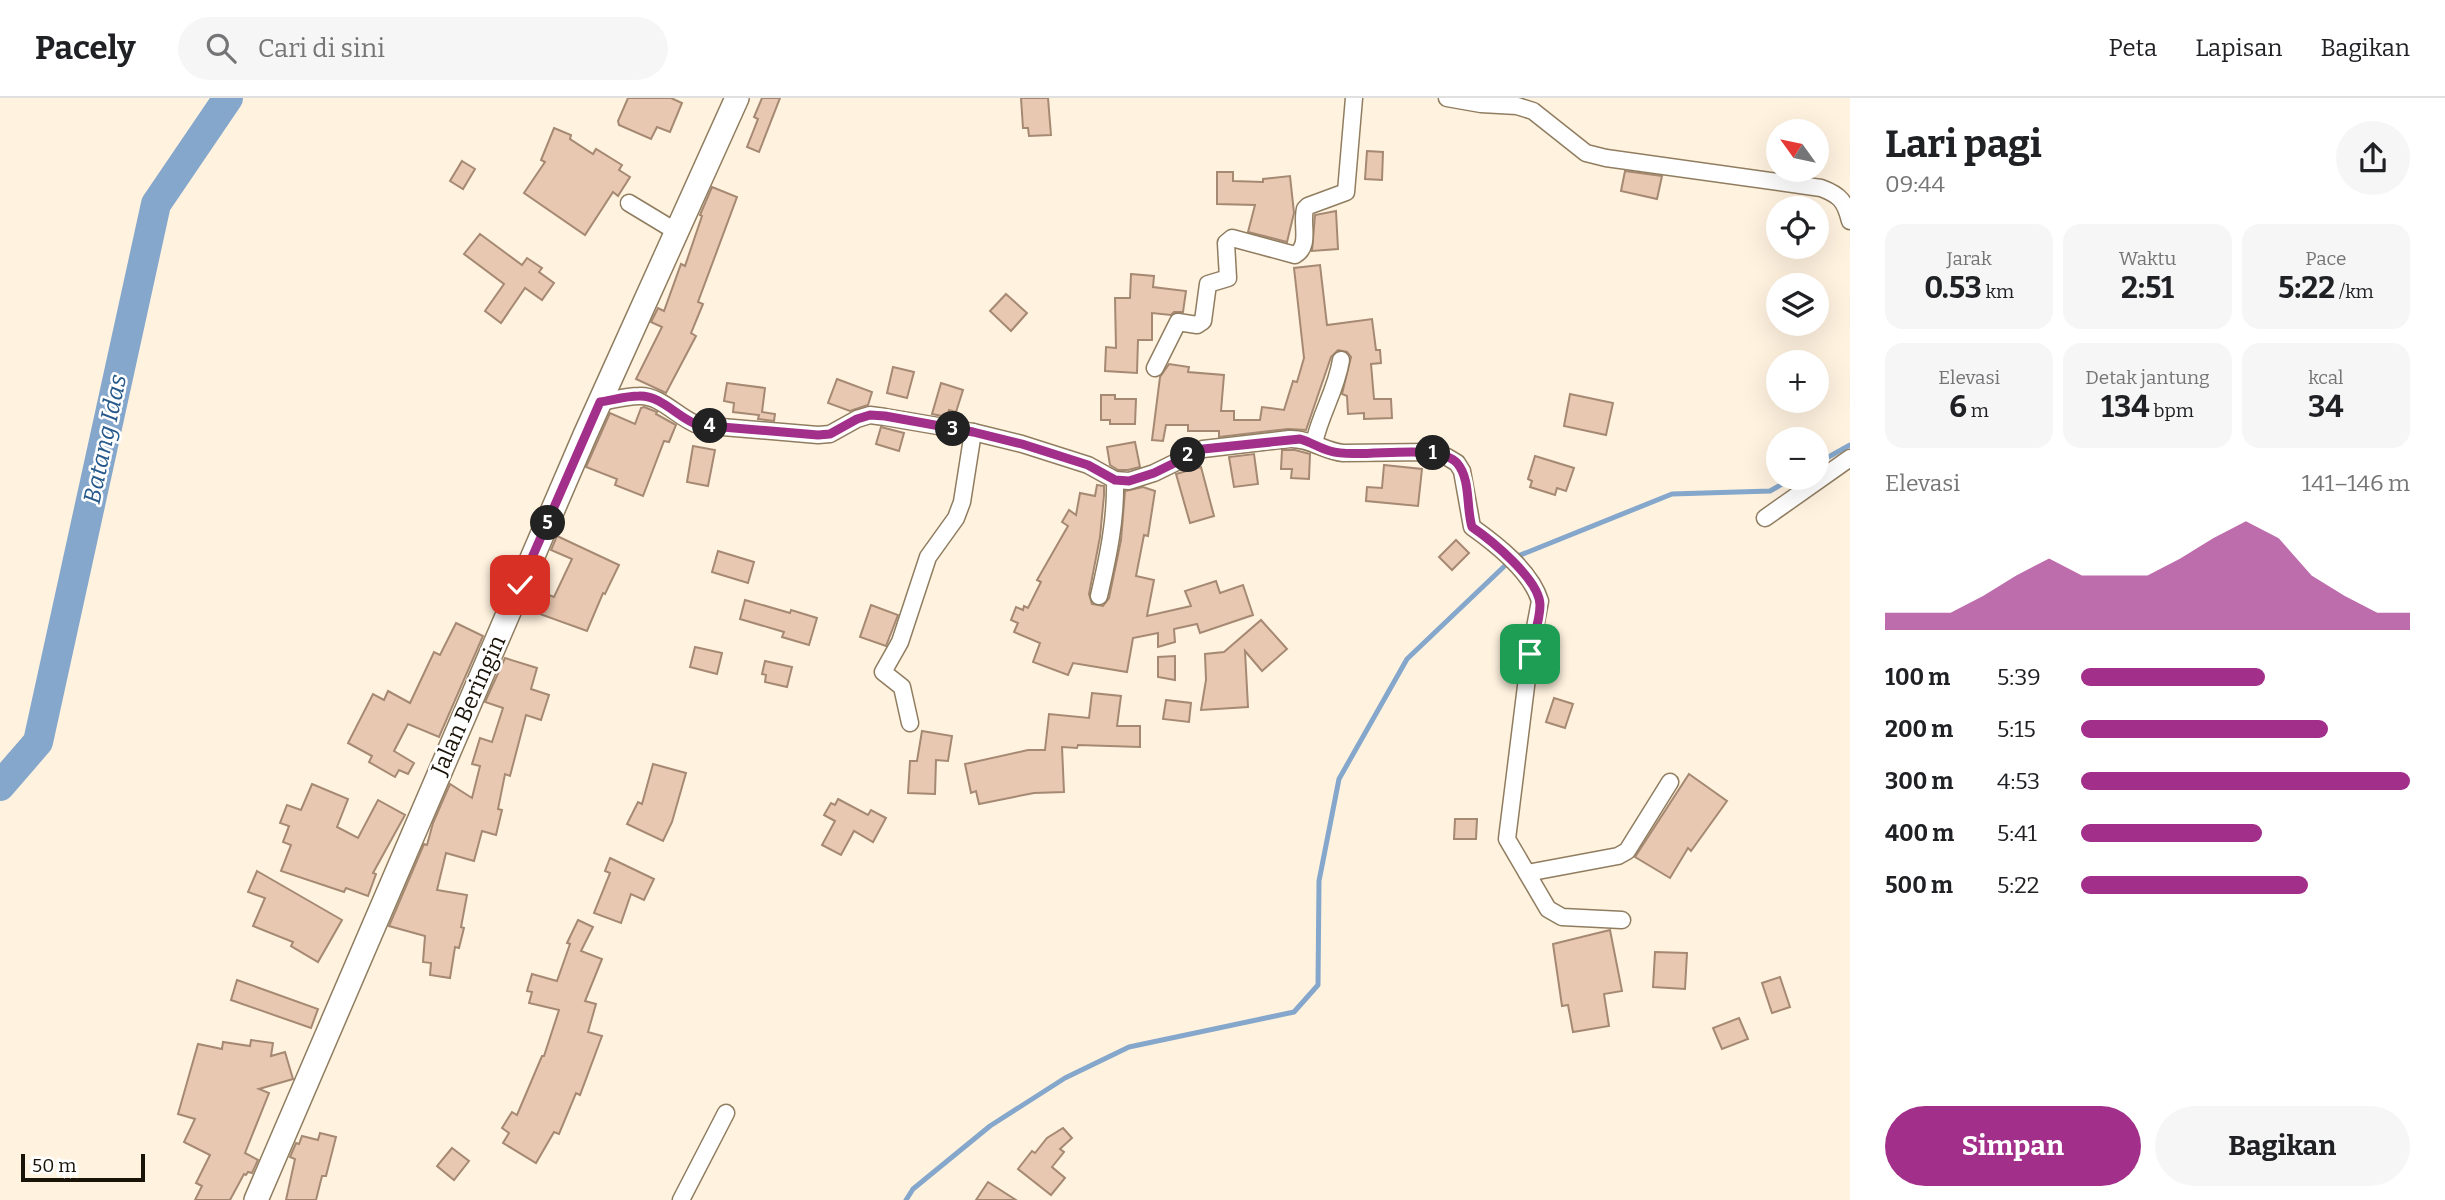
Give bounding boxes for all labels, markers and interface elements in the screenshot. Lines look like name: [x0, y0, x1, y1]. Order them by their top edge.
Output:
search box: [178, 17, 668, 80]
text: Pacely: [35, 28, 136, 68]
icon: search: [202, 29, 240, 67]
text: Cari di sini: [258, 33, 385, 64]
text: Peta: [2109, 34, 2157, 62]
text: Lapisan: [2195, 34, 2282, 62]
text: Bagikan: [2320, 34, 2410, 62]
north arrow: [1766, 119, 1829, 182]
map controls: [1766, 119, 1829, 490]
text: Lari pagi: [1885, 121, 2042, 167]
button: share: [2336, 121, 2410, 195]
text: 09:44: [1885, 170, 1945, 198]
button: locate: [1766, 196, 1829, 259]
text: Jarak: [1947, 247, 1992, 270]
text: Waktu: [2119, 247, 2176, 270]
text: Pace: [2305, 247, 2346, 270]
text: 0.53: [1924, 270, 1982, 306]
text: 2:51: [2121, 270, 2174, 306]
text: 5:22: [2278, 270, 2335, 306]
button: layers: [1766, 273, 1829, 336]
text: km: [1982, 280, 2014, 303]
text: /km: [2335, 280, 2374, 303]
button: +: [1766, 350, 1829, 413]
text: Elevasi: [1938, 366, 2000, 389]
text: Detak jantung: [2085, 366, 2210, 389]
text: kcal: [2308, 366, 2344, 389]
water label: Batang Idas: [78, 372, 132, 506]
text: 6: [1949, 389, 1967, 425]
text: 134: [2101, 389, 2150, 425]
text: 34: [2308, 389, 2344, 425]
text: m: [1967, 399, 1989, 422]
text: bpm: [2150, 399, 2194, 422]
pin: 4: [692, 408, 728, 444]
pin: 3: [936, 412, 970, 446]
text: 4: [704, 414, 715, 437]
text: 3: [947, 417, 958, 440]
button: −: [1766, 427, 1829, 490]
pin: 1: [1416, 436, 1450, 470]
pin: 2: [1170, 438, 1206, 472]
text: 1: [1428, 441, 1437, 464]
text: 2: [1182, 443, 1193, 466]
text: Elevasi: [1885, 469, 1960, 497]
text: 141–146 m: [2302, 469, 2410, 497]
pin: 5: [530, 506, 566, 540]
text: 5: [542, 511, 553, 534]
pin: [490, 555, 550, 615]
icon: check: [501, 566, 539, 604]
pin: [1500, 624, 1560, 684]
street label: Jalan Beringin: [424, 630, 511, 780]
icon: arrive: [1511, 635, 1549, 673]
text: 100 m: [1885, 663, 1950, 691]
text: 5:39: [1997, 663, 2041, 691]
text: 200 m: [1885, 715, 1953, 743]
text: 5:15: [1997, 715, 2036, 743]
text: 300 m: [1885, 767, 1954, 795]
text: 4:53: [1997, 767, 2040, 795]
text: 400 m: [1885, 819, 1954, 847]
text: 5:41: [1997, 819, 2037, 847]
text: 500 m: [1885, 871, 1953, 899]
text: 5:22: [1997, 871, 2039, 899]
button: Simpan: [1885, 1106, 2141, 1186]
button: Bagikan: [2155, 1106, 2410, 1186]
scale bar: [21, 1151, 145, 1183]
text: 50 m: [32, 1154, 76, 1177]

